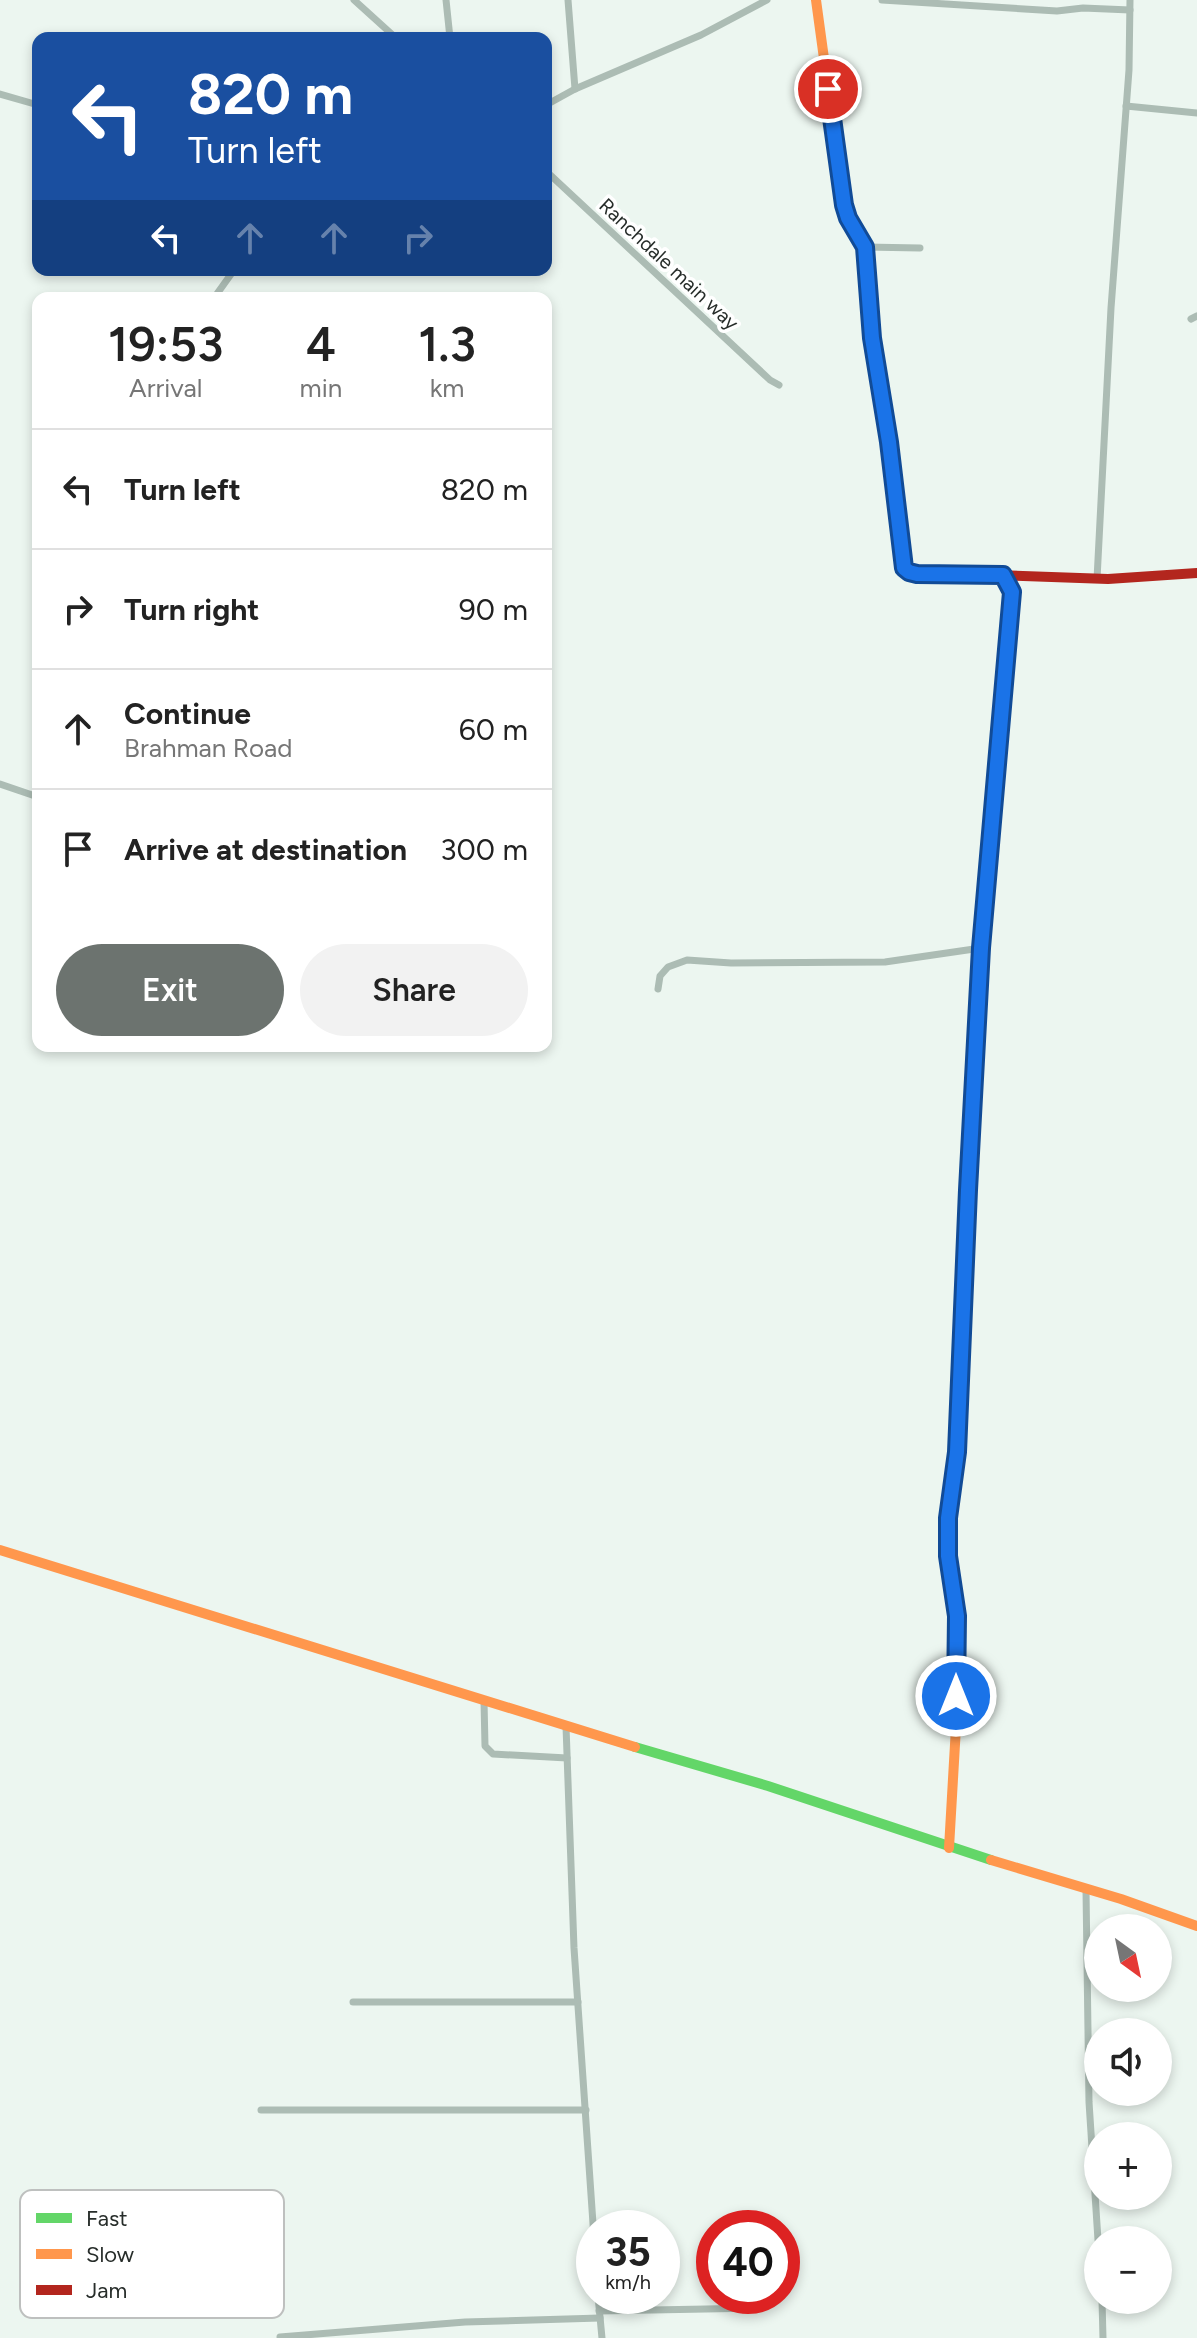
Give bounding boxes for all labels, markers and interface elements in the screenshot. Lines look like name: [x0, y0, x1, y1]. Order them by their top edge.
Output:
pin: [794, 55, 862, 123]
text: 820 m: [188, 61, 353, 128]
icon: left: [56, 64, 160, 168]
icon: arrive: [806, 67, 850, 111]
text: Turn left: [188, 129, 322, 172]
street label: Ranchdale main way: [594, 193, 744, 335]
icon: left: [144, 216, 188, 260]
icon: ahead: [228, 216, 272, 260]
icon: ahead: [312, 216, 356, 260]
icon: right: [396, 216, 440, 260]
text: 19:53: [108, 315, 223, 373]
text: 4: [306, 315, 336, 373]
text: 1.3: [418, 315, 476, 373]
text: Arrival: [129, 372, 202, 404]
text: min: [300, 372, 342, 404]
text: km: [430, 372, 464, 404]
icon: left: [56, 467, 100, 511]
text: Turn left: [124, 471, 241, 508]
text: 820 m: [441, 471, 528, 508]
icon: right: [56, 587, 100, 631]
text: Turn right: [124, 591, 259, 628]
text: 90 m: [459, 591, 528, 628]
text: Continue: [124, 695, 251, 732]
icon: ahead: [56, 707, 100, 751]
text: 60 m: [459, 711, 528, 748]
text: Brahman Road: [124, 732, 293, 764]
icon: arrive: [56, 827, 100, 871]
text: Arrive at destination: [124, 831, 407, 868]
text: 300 m: [440, 831, 528, 868]
button: Exit: [56, 944, 284, 1036]
button: Share: [300, 944, 528, 1036]
position arrow: [914, 1654, 998, 1738]
north arrow: [1084, 1914, 1172, 2002]
map controls: [1084, 1914, 1172, 2314]
button: sound: [1084, 2018, 1172, 2106]
button: +: [1084, 2122, 1172, 2210]
legend: [20, 2190, 284, 2318]
text: Fast: [86, 2205, 128, 2232]
speed limit sign: 40: [696, 2210, 800, 2314]
button: −: [1084, 2226, 1172, 2314]
text: 35: [605, 2228, 651, 2276]
text: Slow: [86, 2241, 135, 2268]
text: km/h: [605, 2270, 651, 2294]
text: Jam: [86, 2277, 127, 2304]

